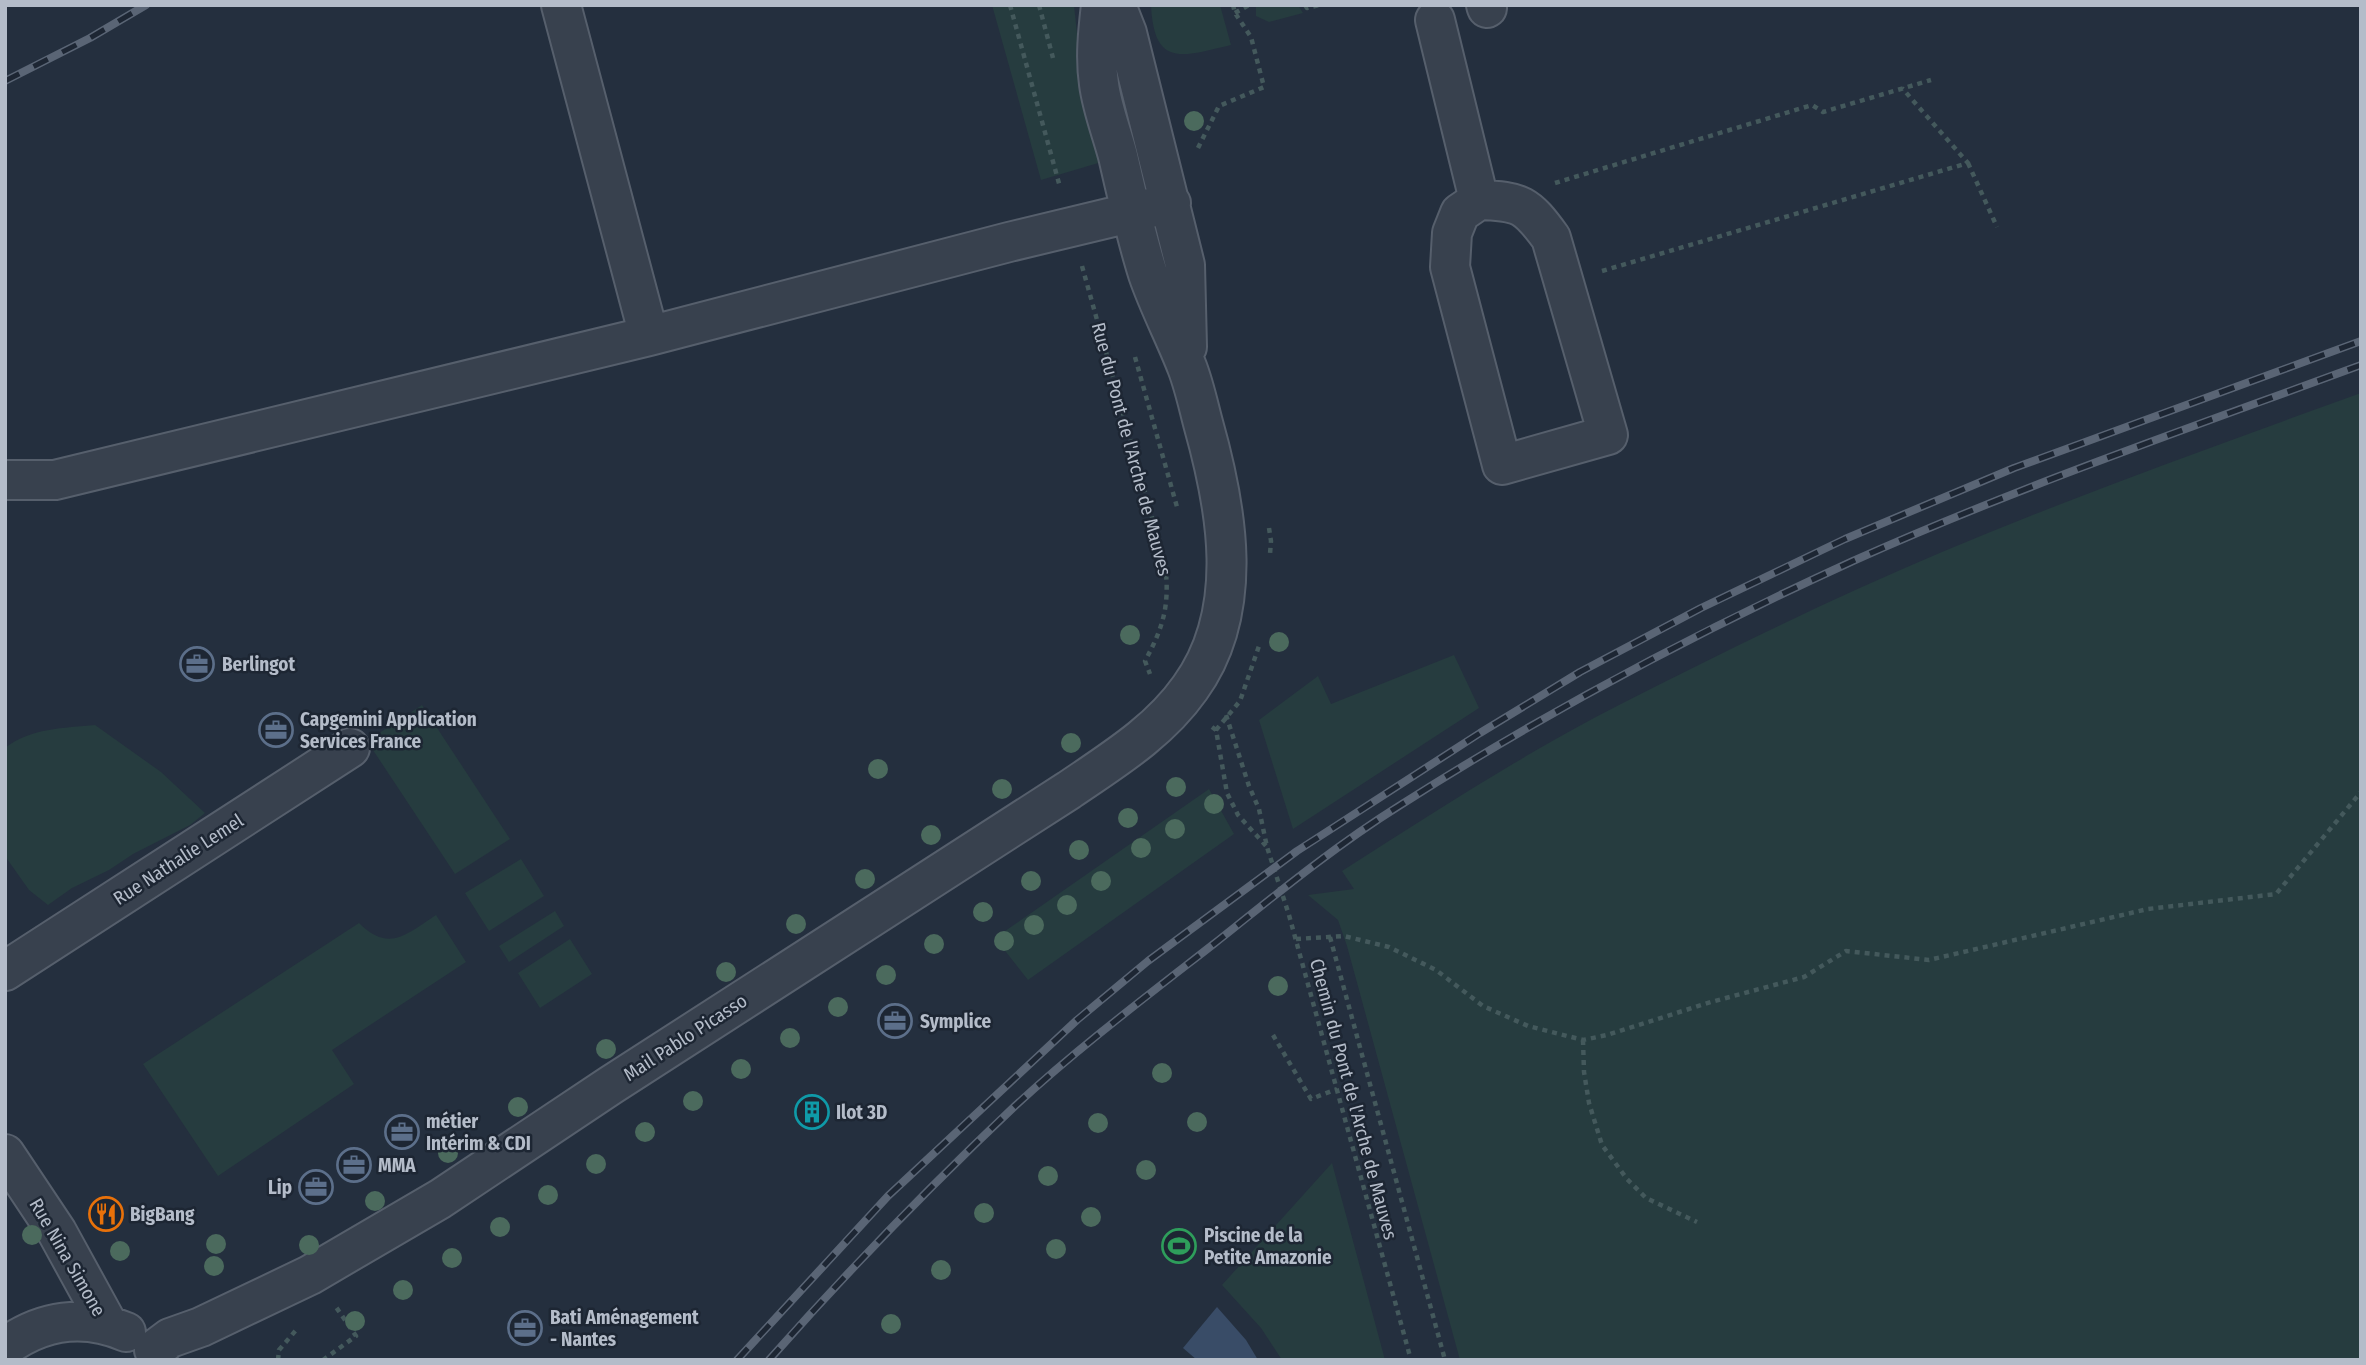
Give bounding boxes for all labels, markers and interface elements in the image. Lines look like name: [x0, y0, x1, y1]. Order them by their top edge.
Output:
street label: Rue du Pont de l'Arche de Mauves: [1087, 320, 1176, 578]
office icon: Berlingot: [178, 645, 216, 683]
place label: Berlingot: [222, 653, 295, 676]
place label: Capgemini Application Services France: [300, 708, 477, 753]
office icon: Capgemini Application Services France: [257, 711, 295, 749]
street label: Rue Nathalie Lemel: [109, 809, 248, 910]
street label: Chemin du Pont de l'Arche de Mauves: [1305, 956, 1402, 1242]
street label: Mail Pablo Picasso: [619, 989, 751, 1086]
office icon: Symplice: [876, 1002, 914, 1040]
place label: Symplice: [920, 1010, 992, 1033]
building icon: Ilot 3D: [793, 1093, 831, 1131]
place label: Ilot 3D: [836, 1101, 887, 1124]
place label: métier Intérim & CDI: [426, 1110, 531, 1155]
office icon: métier Intérim & CDI: [383, 1113, 421, 1151]
office icon: MMA: [335, 1146, 373, 1184]
place label: MMA: [378, 1154, 416, 1177]
office icon: Lip: [297, 1168, 335, 1206]
place label: Lip: [268, 1176, 292, 1199]
street label: Rue Nina Simone: [24, 1194, 111, 1320]
restaurant icon: BigBang: [87, 1195, 125, 1233]
place label: BigBang: [130, 1203, 195, 1226]
place label: Piscine de la Petite Amazonie: [1204, 1224, 1332, 1269]
sports icon: Piscine de la Petite Amazonie: [1160, 1227, 1198, 1265]
place label: Bati Aménagement - Nantes: [550, 1306, 699, 1351]
office icon: Bati Aménagement - Nantes: [506, 1309, 544, 1347]

